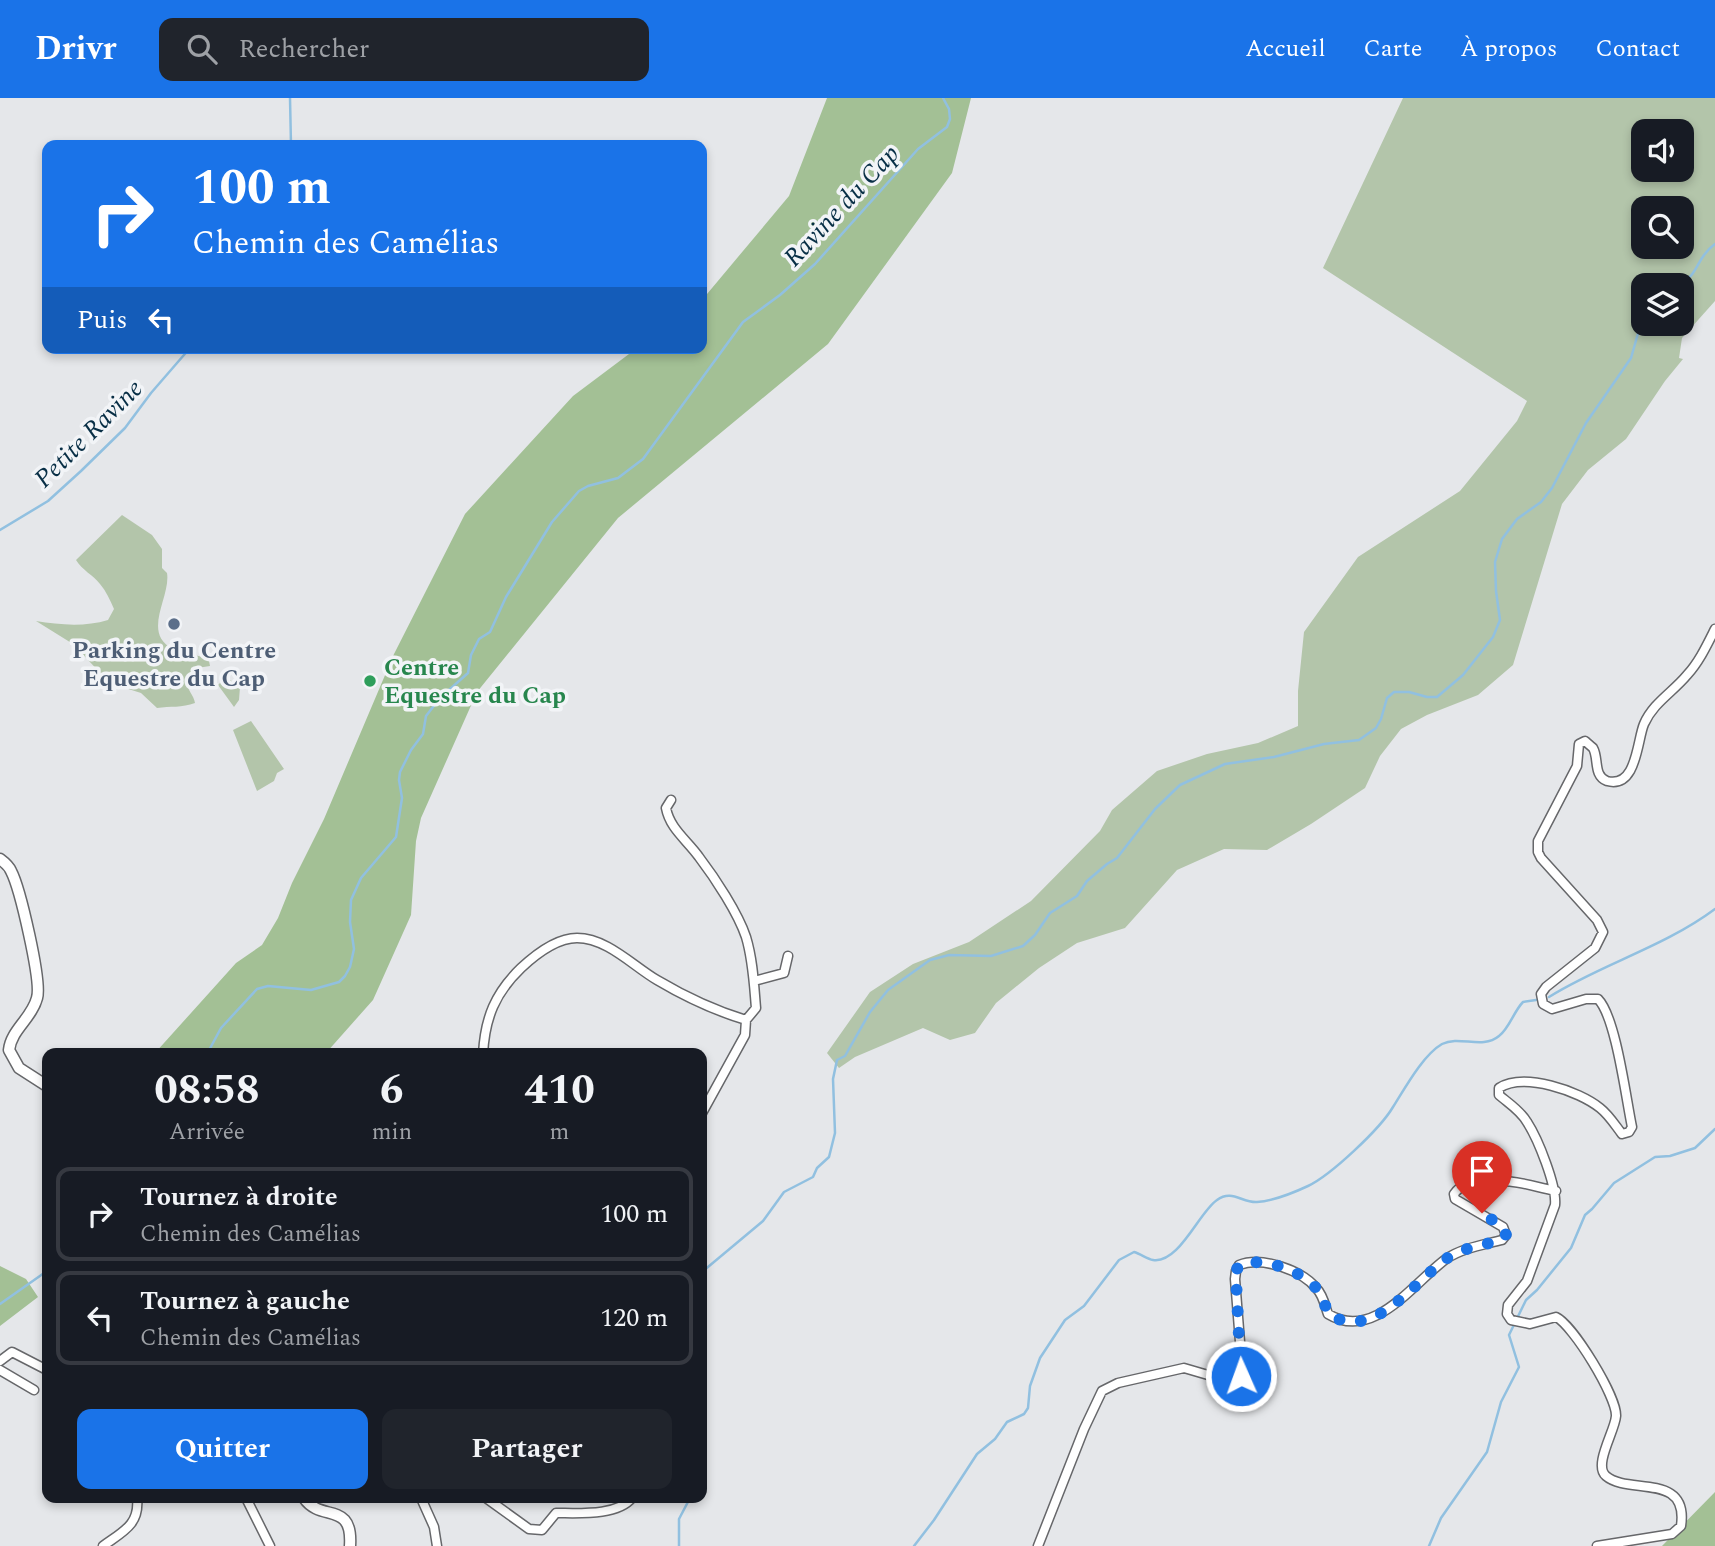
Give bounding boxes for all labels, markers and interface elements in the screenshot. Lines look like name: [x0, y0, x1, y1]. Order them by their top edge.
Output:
search box: [159, 18, 649, 81]
text: Drivr: [35, 24, 117, 74]
text: Rechercher: [239, 29, 369, 69]
icon: search: [183, 30, 221, 68]
text: Accueil: [1245, 31, 1325, 67]
text: Carte: [1363, 31, 1422, 67]
text: À propos: [1460, 31, 1557, 67]
text: Contact: [1595, 31, 1680, 67]
map controls: [1631, 119, 1694, 336]
button: sound: [1631, 119, 1694, 182]
water label: Ravine du Cap: [774, 135, 909, 276]
text: 100 m: [192, 151, 331, 226]
icon: right: [77, 168, 168, 259]
button: search: [1631, 196, 1694, 259]
text: Chemin des Camélias: [192, 219, 499, 268]
button: layers: [1631, 273, 1694, 336]
text: Puis: [77, 300, 128, 340]
icon: left: [142, 301, 180, 339]
water label: Petite Ravine: [25, 370, 153, 498]
marker: Parking du Centre Equestre du Cap: [166, 616, 182, 632]
place label: Parking du Centre Equestre du Cap: [72, 633, 276, 697]
place label: Centre Equestre du Cap: [384, 650, 566, 714]
marker: Centre Equestre du Cap: [362, 673, 378, 689]
text: 08:58: [154, 1059, 260, 1122]
text: 6: [380, 1059, 404, 1122]
text: 410: [524, 1059, 595, 1122]
text: Arrivée: [169, 1115, 245, 1150]
text: min: [372, 1115, 412, 1150]
text: m: [550, 1115, 569, 1150]
pin: [1452, 1141, 1512, 1213]
icon: arrive: [1463, 1152, 1501, 1190]
text: Tournez à droite: [140, 1177, 338, 1217]
text: 100 m: [600, 1194, 668, 1234]
icon: right: [81, 1195, 119, 1233]
text: Chemin des Camélias: [140, 1217, 361, 1252]
text: Tournez à gauche: [140, 1281, 350, 1321]
text: 120 m: [600, 1298, 668, 1338]
icon: left: [81, 1299, 119, 1337]
text: Chemin des Camélias: [140, 1321, 361, 1356]
position arrow: [1204, 1339, 1278, 1413]
button: Quitter: [77, 1409, 368, 1489]
button: Partager: [382, 1409, 672, 1489]

